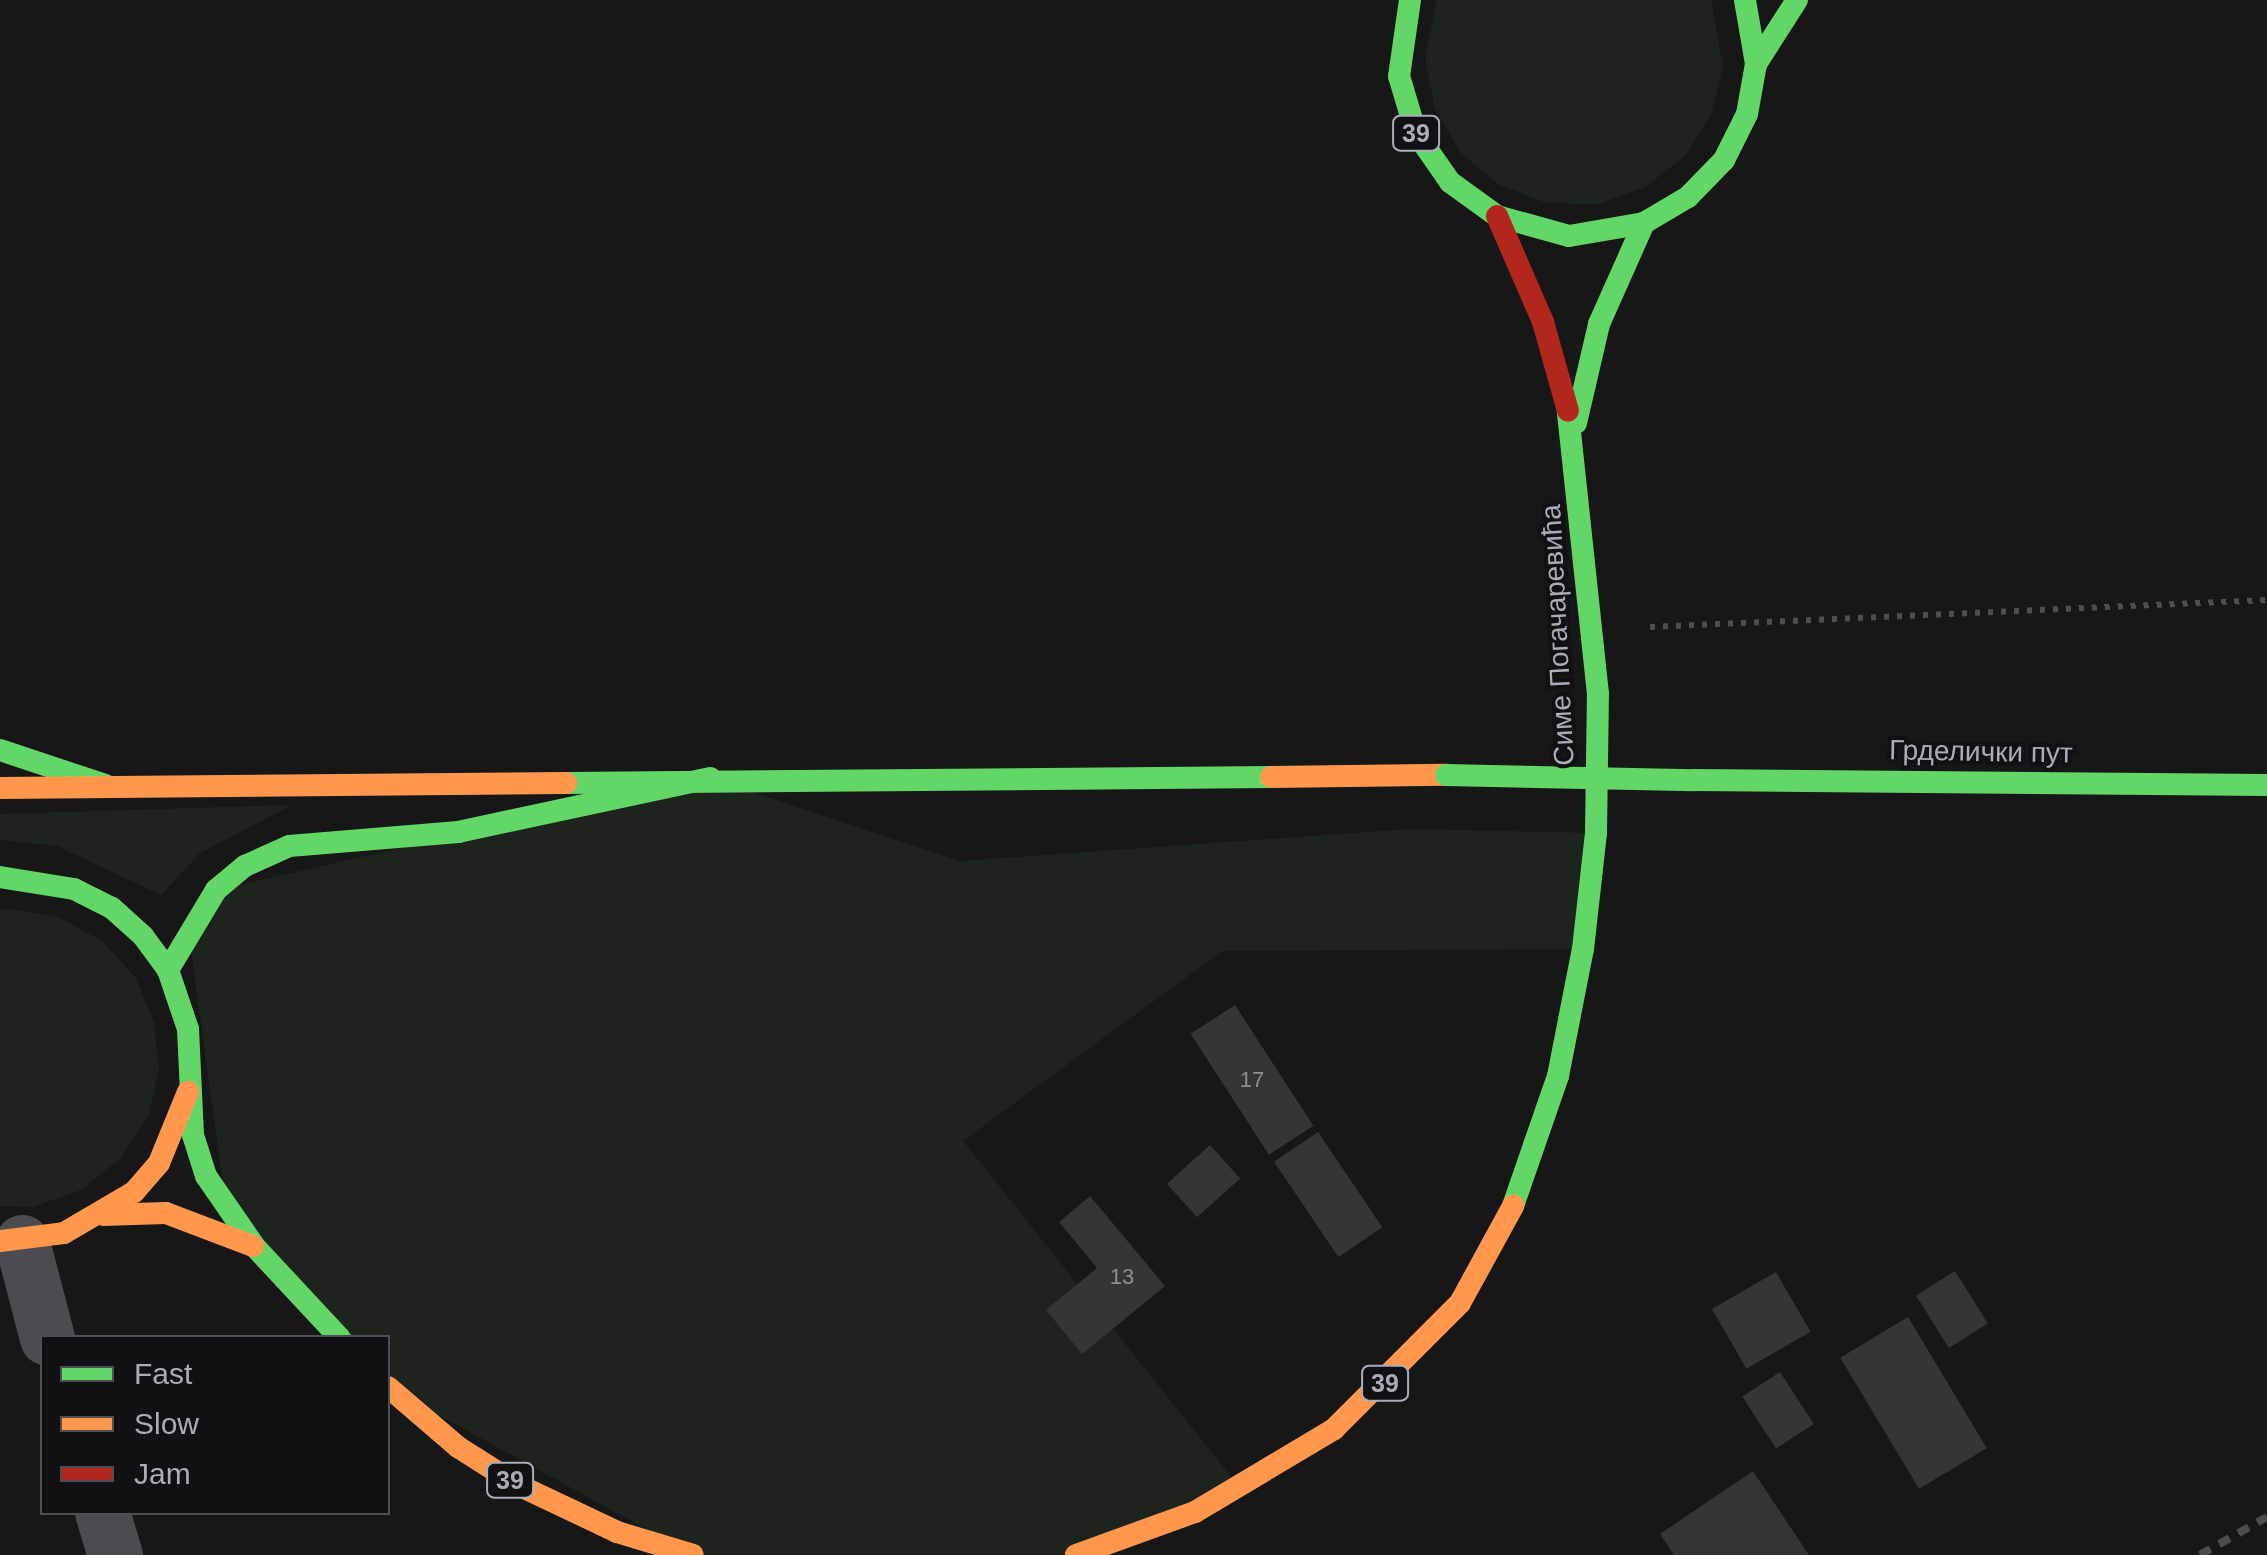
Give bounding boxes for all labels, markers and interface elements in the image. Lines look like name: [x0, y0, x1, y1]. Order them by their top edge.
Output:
road number: 39: [1391, 113, 1441, 153]
street label: Симе Погачаревића: [1534, 503, 1582, 767]
street label: Грделички пут: [1889, 734, 2073, 770]
house number: 17: [1240, 1067, 1264, 1093]
house number: 13: [1110, 1264, 1134, 1290]
legend: [40, 1335, 390, 1515]
text: Fast: [134, 1357, 192, 1390]
road number: 39: [1360, 1363, 1410, 1403]
text: Slow: [134, 1407, 199, 1440]
text: Jam: [134, 1457, 191, 1490]
road number: 39: [485, 1460, 535, 1500]

